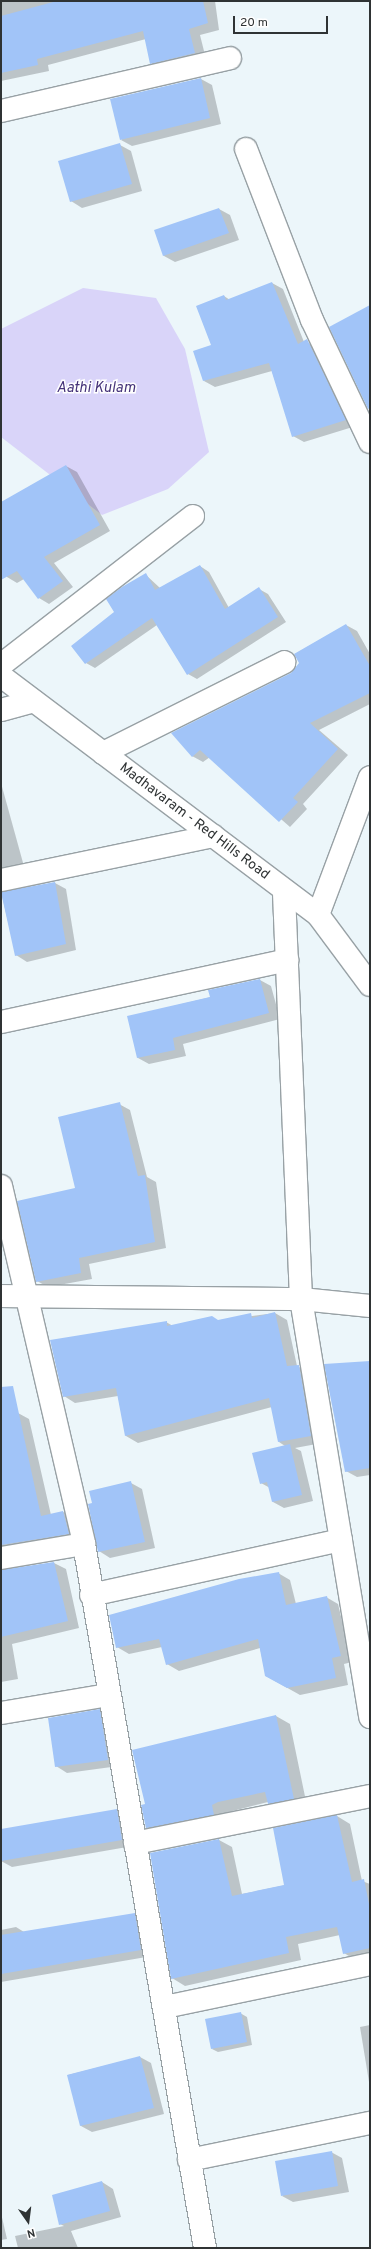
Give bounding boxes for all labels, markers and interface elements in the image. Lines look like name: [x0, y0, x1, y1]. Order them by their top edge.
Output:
scale bar: [235, 8, 330, 34]
text: 20 m: [240, 15, 268, 31]
water label: Aathi Kulam: [57, 380, 135, 398]
street label: Madhavaram - Red Hills Road: [116, 760, 272, 884]
north arrow: [8, 2201, 48, 2241]
text: N: [25, 2225, 36, 2240]

